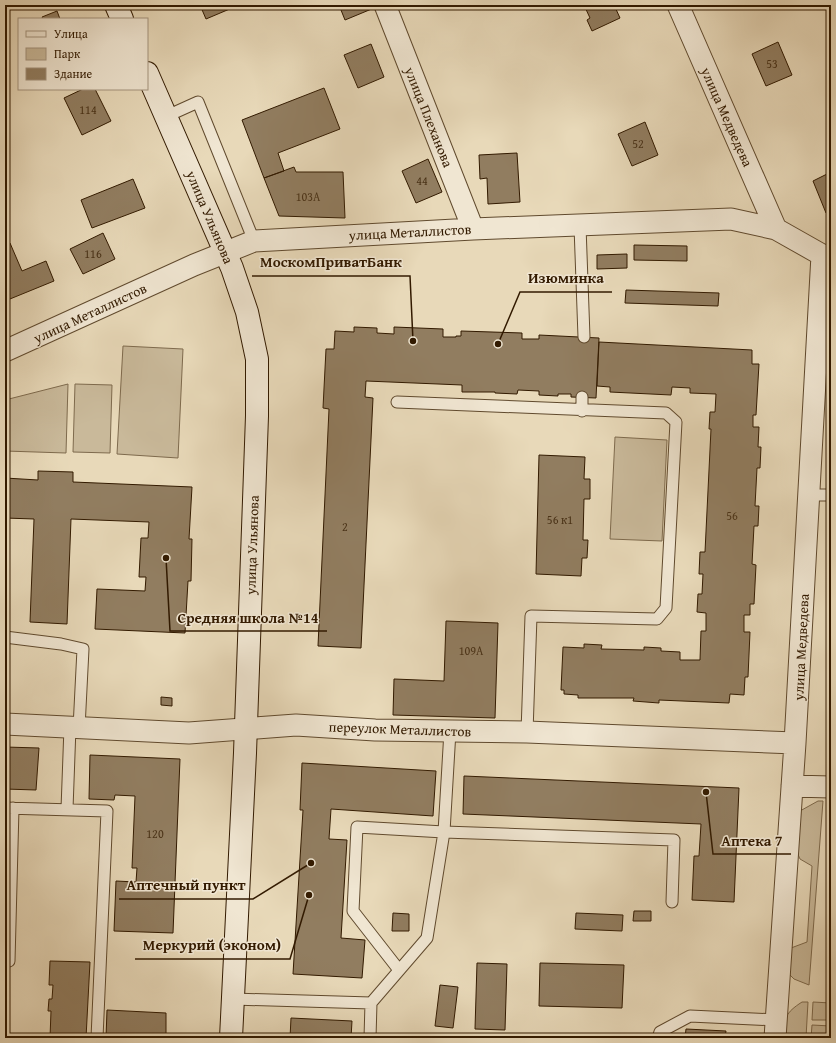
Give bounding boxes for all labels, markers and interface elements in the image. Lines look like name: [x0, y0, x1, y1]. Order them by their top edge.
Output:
legend: [18, 18, 148, 90]
text: Улица: [54, 25, 88, 42]
text: Парк: [54, 45, 81, 62]
house number: 53: [766, 55, 778, 72]
street label: улица Плеханова: [399, 63, 458, 171]
street label: улица Медведева: [696, 63, 758, 170]
text: Здание: [54, 65, 93, 82]
house number: 114: [79, 101, 97, 118]
house number: 52: [632, 135, 644, 152]
street label: улица Ульянова: [181, 166, 239, 267]
house number: 44: [416, 172, 428, 189]
house number: 103А: [296, 188, 321, 205]
street label: улица Металлистов: [347, 219, 472, 245]
house number: 116: [84, 245, 102, 262]
callout: МоскомПриватБанк: [252, 249, 410, 276]
text: МоскомПриватБанк: [260, 251, 402, 272]
callout: Изюминка: [520, 265, 612, 292]
text: Изюминка: [528, 267, 604, 288]
street label: улица Металлистов: [29, 278, 150, 348]
street label: улица Ульянова: [240, 495, 264, 596]
house number: 56: [726, 507, 738, 524]
house number: 56 к1: [547, 511, 573, 528]
house number: 2: [342, 518, 348, 535]
street label: улица Медведева: [788, 593, 814, 702]
callout: Средняя школа №14: [170, 604, 327, 631]
text: Средняя школа №14: [177, 607, 319, 628]
house number: 109А: [459, 642, 484, 659]
street label: переулок Металлистов: [328, 717, 472, 741]
house number: 120: [146, 825, 164, 842]
callout: Аптека 7: [713, 827, 791, 854]
text: Аптека 7: [721, 830, 783, 851]
callout: Аптечный пункт: [119, 872, 253, 899]
text: Аптечный пункт: [127, 874, 246, 895]
callout: Меркурий (эконом): [135, 932, 290, 959]
text: Меркурий (эконом): [143, 934, 281, 955]

